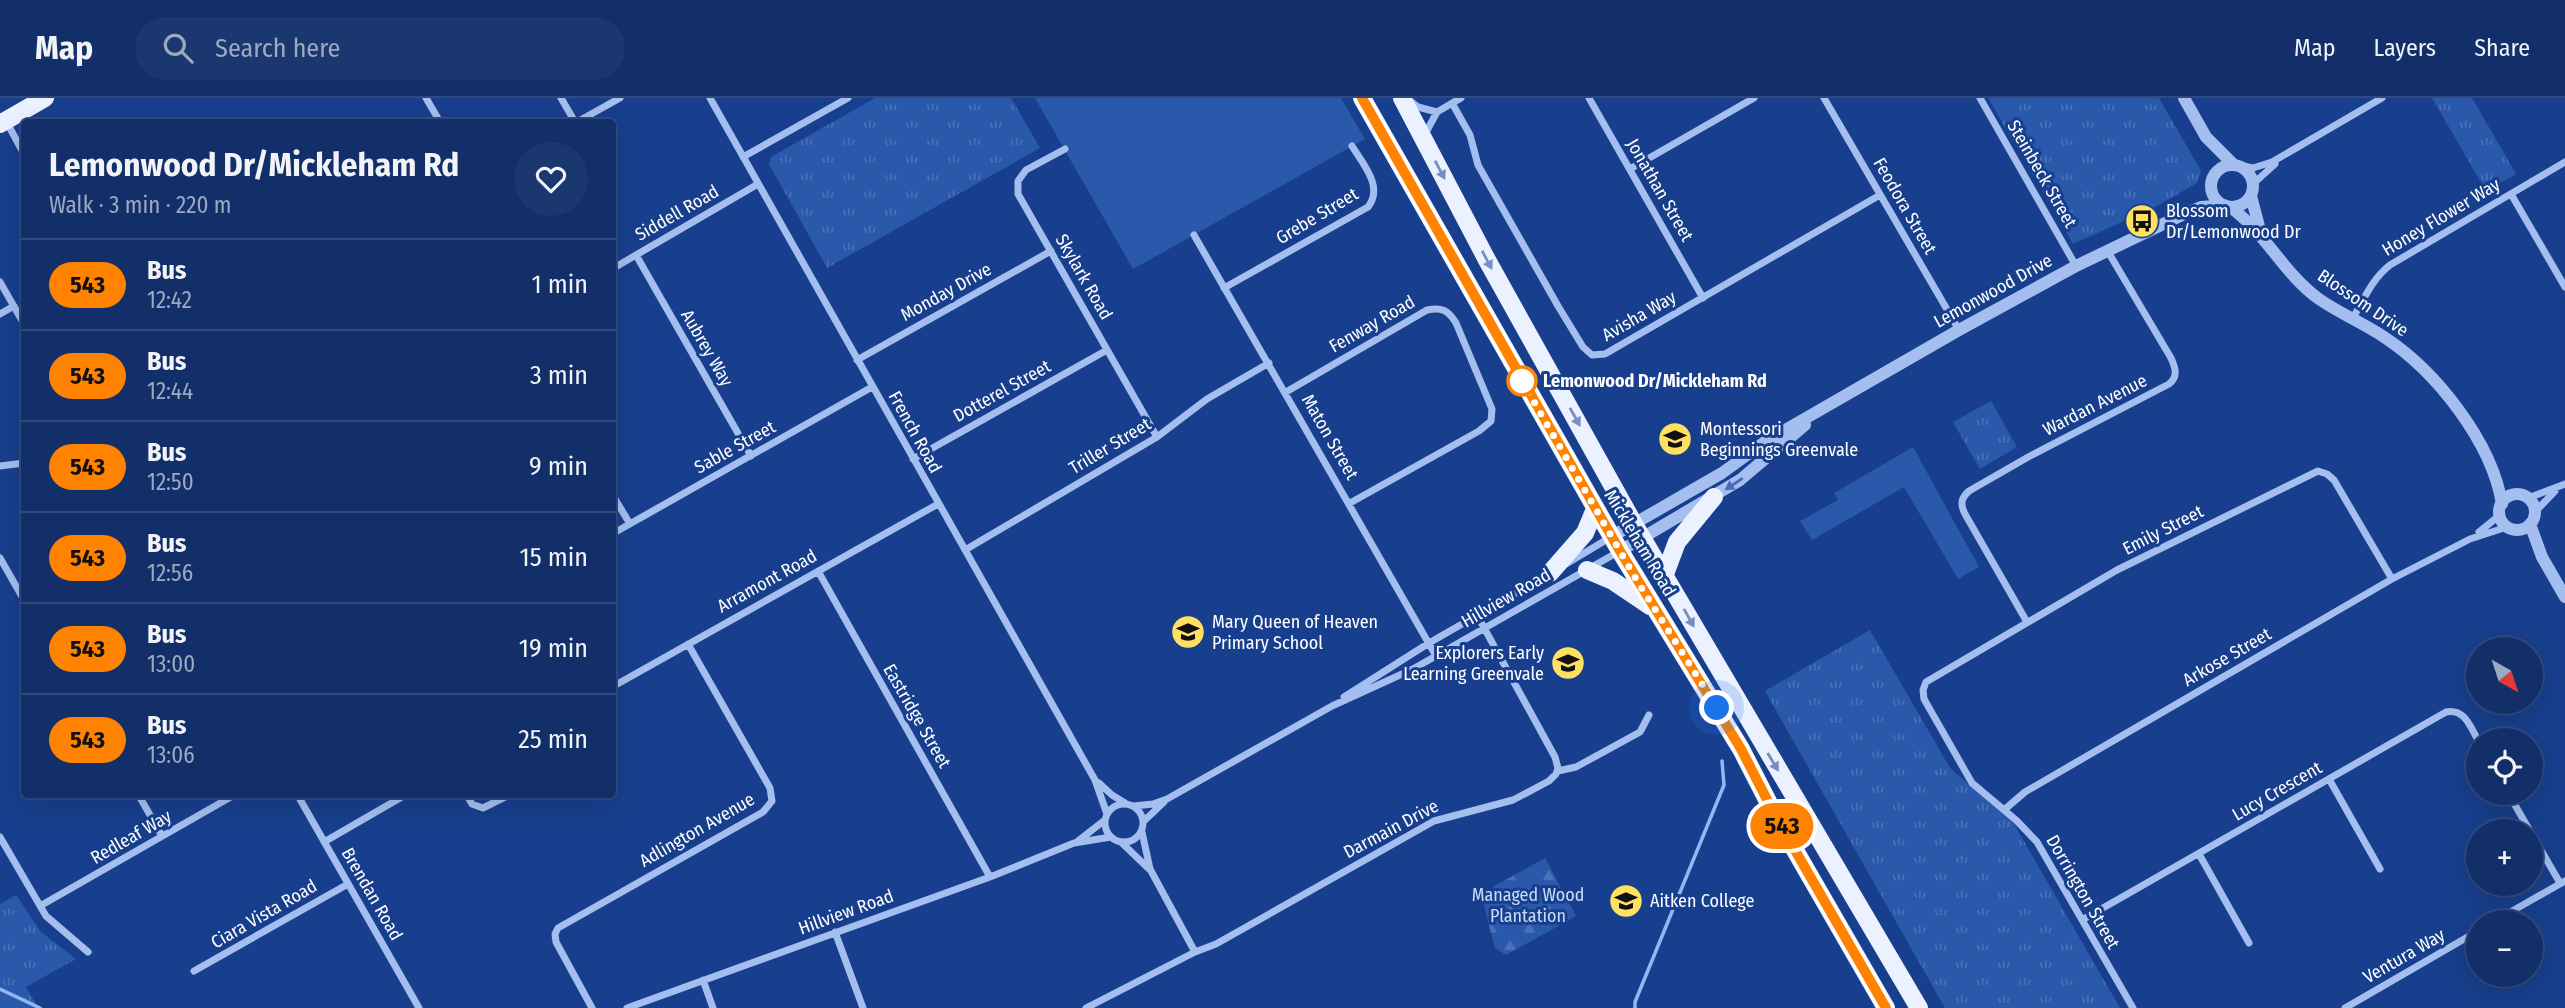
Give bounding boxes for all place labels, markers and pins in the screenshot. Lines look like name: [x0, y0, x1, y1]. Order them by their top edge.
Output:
place label: Blossom Dr/Lemonwood Dr: [2166, 200, 2301, 243]
bus stop icon: Blossom Dr/Lemonwood Dr: [2123, 202, 2161, 240]
marker: Lemonwood Dr/Mickleham Rd: [1507, 366, 1537, 396]
place label: Lemonwood Dr/Mickleham Rd: [1543, 370, 1767, 392]
place label: Montessori Beginnings Greenvale: [1700, 418, 1858, 461]
school or university icon: Montessori Beginnings Greenvale: [1656, 420, 1694, 458]
place label: Mary Queen of Heaven Primary School: [1212, 611, 1378, 654]
school or university icon: Mary Queen of Heaven Primary School: [1169, 613, 1207, 651]
place label: Explorers Early Learning Greenvale: [1403, 642, 1544, 685]
school or university icon: Explorers Early Learning Greenvale: [1549, 644, 1587, 682]
school or university icon: Aitken College: [1607, 882, 1645, 920]
place label: Aitken College: [1650, 890, 1754, 912]

